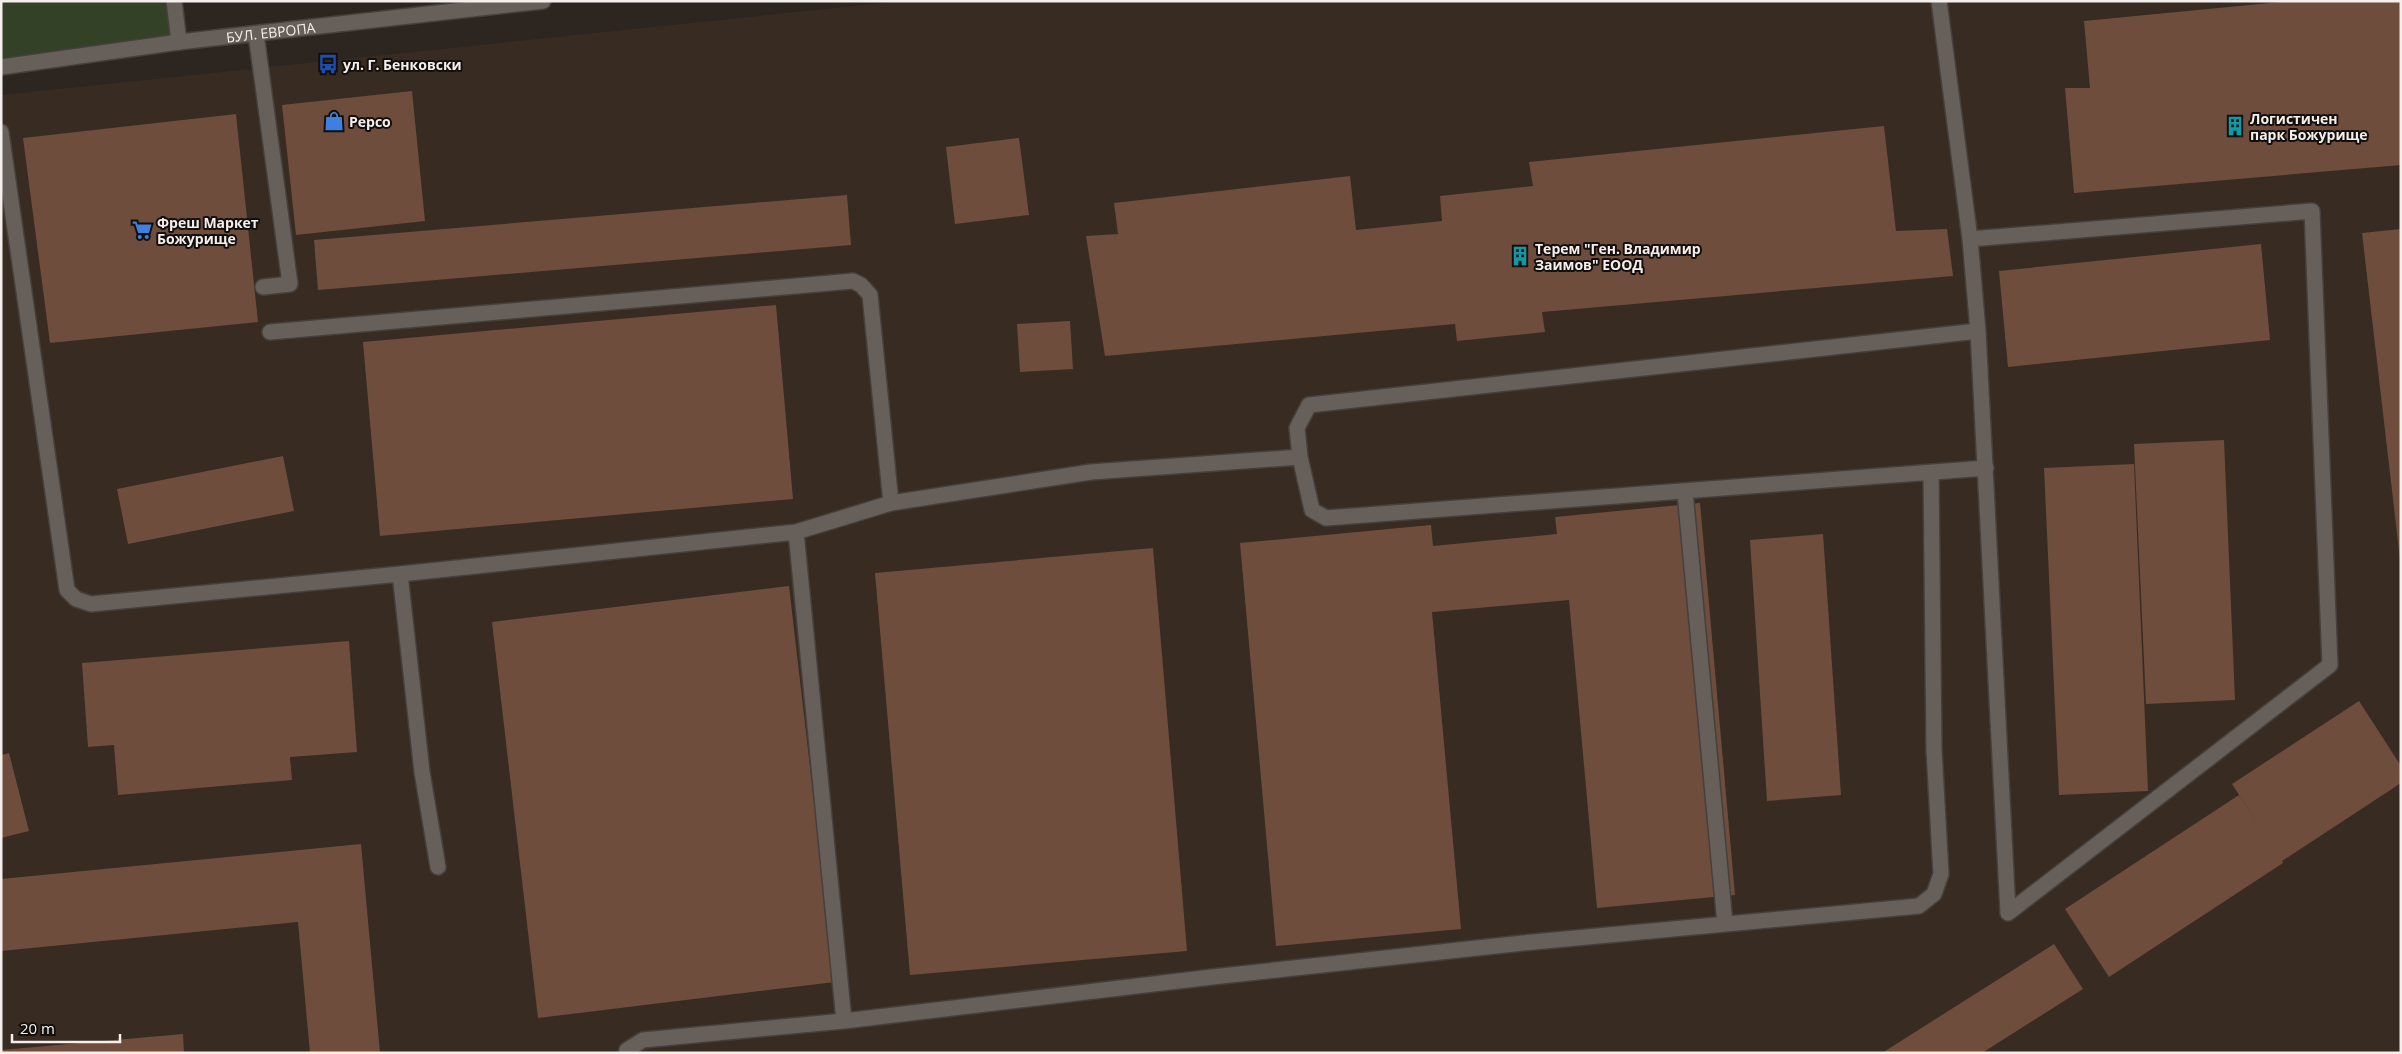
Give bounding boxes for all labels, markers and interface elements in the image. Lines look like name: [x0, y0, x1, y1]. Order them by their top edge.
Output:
street label: БУЛ. ЕВРОПА: [225, 17, 316, 46]
bus stop icon: ул. Г. Бенковски: [317, 53, 339, 75]
place label: ул. Г. Бенковски: [343, 55, 462, 74]
place label: Логистичен парк Божурище: [2250, 109, 2368, 144]
shop icon: Pepco: [323, 110, 345, 132]
place label: Pepco: [349, 112, 391, 131]
building icon: Логистичен парк Божурище: [2224, 115, 2246, 137]
place label: Фреш Маркет Божурище: [157, 213, 259, 248]
supermarket icon: Фреш Маркет Божурище: [131, 219, 153, 241]
place label: Терем "Ген. Владимир Заимов" ЕООД: [1535, 239, 1701, 274]
building icon: Терем "Ген. Владимир Заимов" ЕООД: [1509, 245, 1531, 267]
scale bar: [12, 1012, 120, 1044]
text: 20 m: [20, 1018, 55, 1038]

